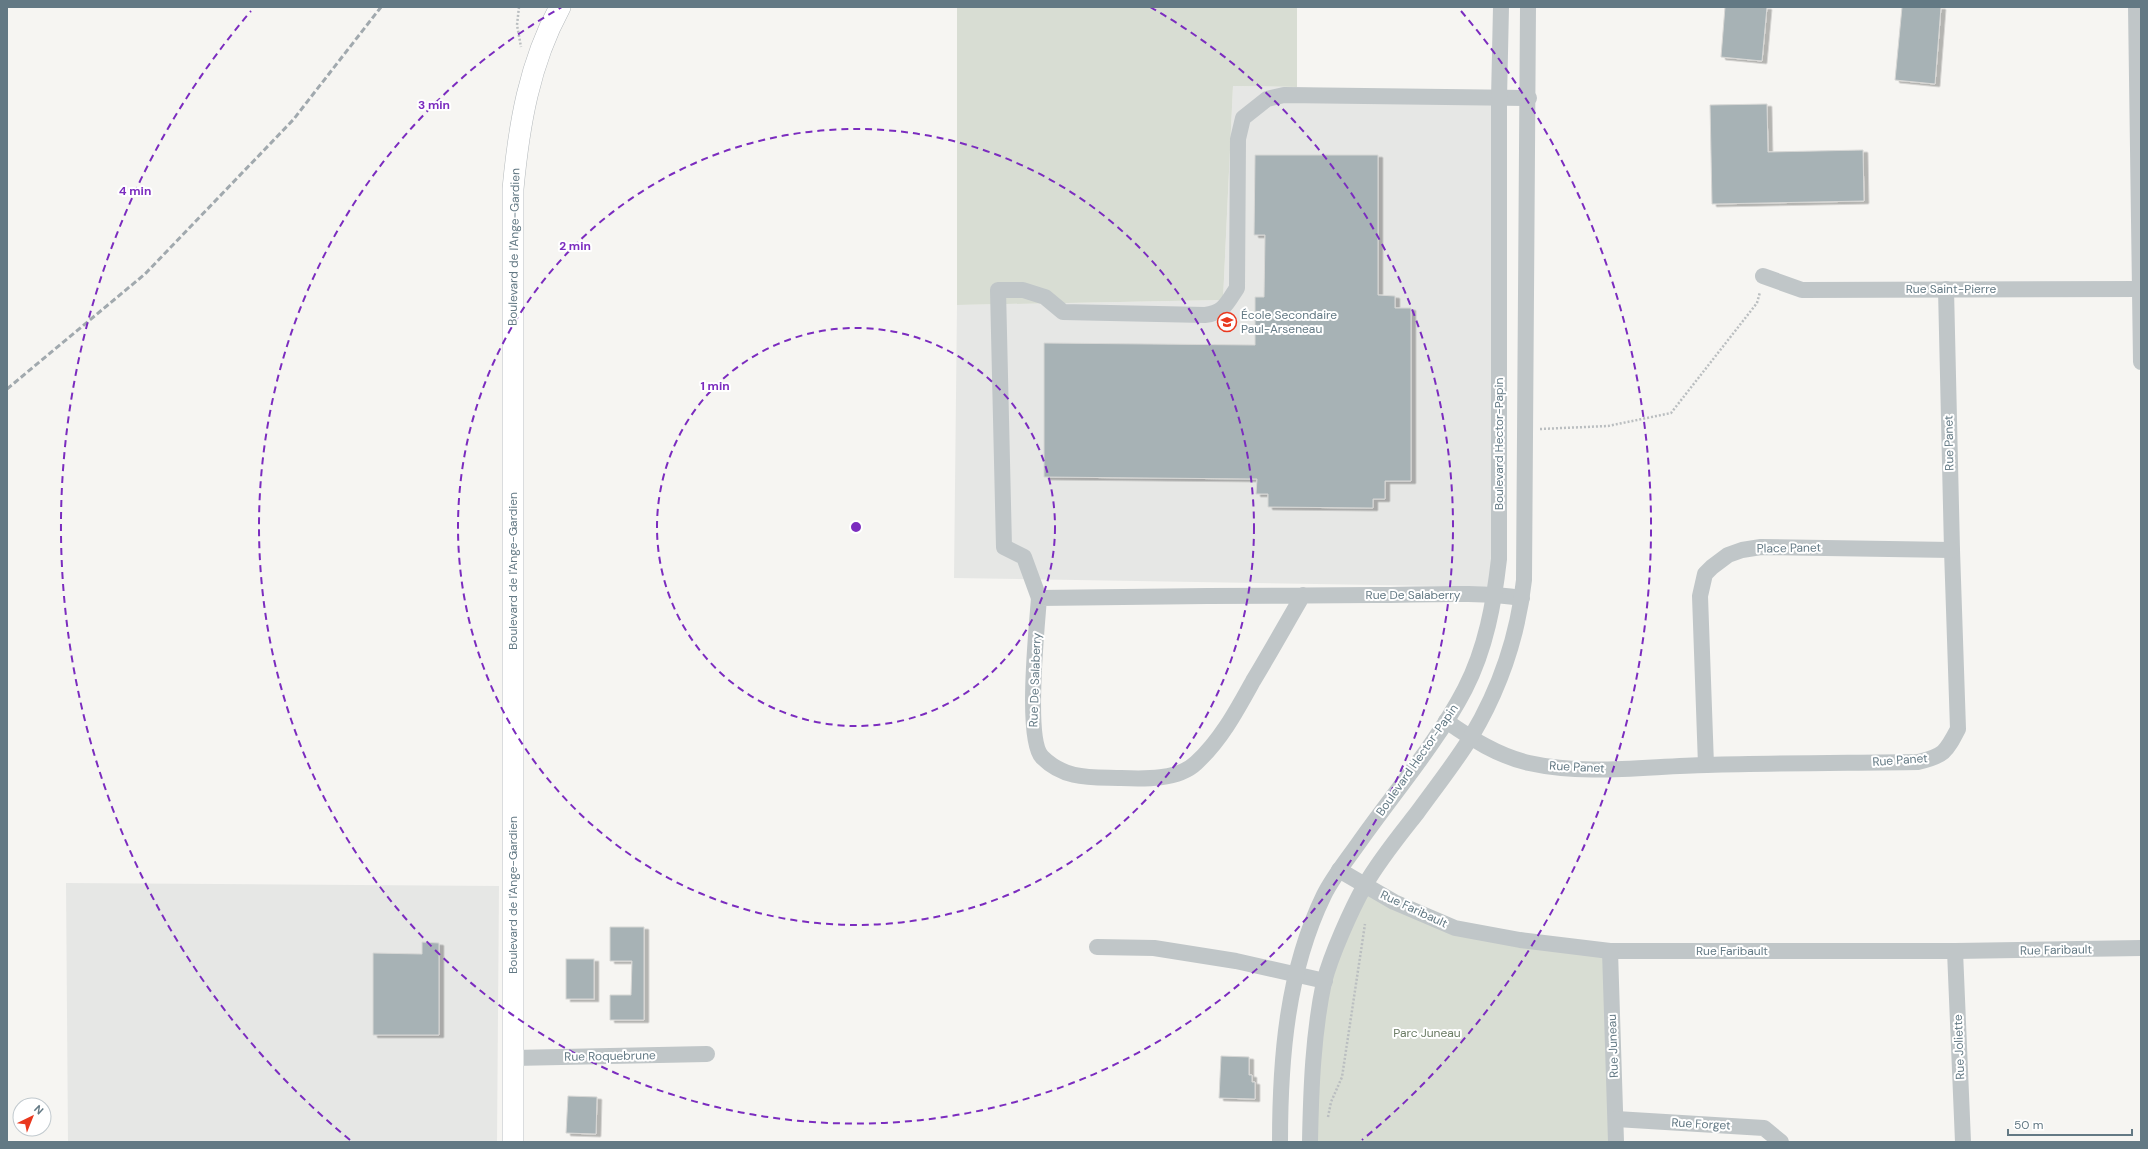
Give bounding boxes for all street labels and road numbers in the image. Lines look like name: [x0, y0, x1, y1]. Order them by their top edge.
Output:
street label: Boulevard de l'Ange-Gardien: [505, 168, 523, 326]
street label: Rue Saint-Pierre: [1906, 281, 1996, 297]
street label: Boulevard Hector-Papin: [1491, 378, 1507, 510]
street label: Rue Panet: [1941, 415, 1957, 471]
street label: Boulevard de l'Ange-Gardien: [505, 492, 521, 650]
street label: Place Panet: [1757, 539, 1822, 557]
street label: Rue De Salaberry: [1366, 587, 1461, 603]
street label: Rue De Salaberry: [1025, 632, 1045, 728]
street label: Boulevard Hector-Papin: [1372, 701, 1462, 819]
street label: Rue Panet: [1872, 750, 1928, 770]
street label: Rue Panet: [1549, 758, 1605, 776]
street label: Boulevard de l'Ange-Gardien: [505, 816, 521, 974]
street label: Rue Faribault: [1378, 886, 1450, 932]
street label: Rue Faribault: [2020, 941, 2093, 959]
street label: Rue Faribault: [1696, 943, 1768, 959]
street label: Rue Juneau: [1604, 1014, 1622, 1078]
street label: Rue Joliette: [1950, 1014, 1968, 1080]
street label: Rue Roquebrune: [564, 1047, 656, 1065]
street label: Rue Forget: [1671, 1114, 1731, 1134]

